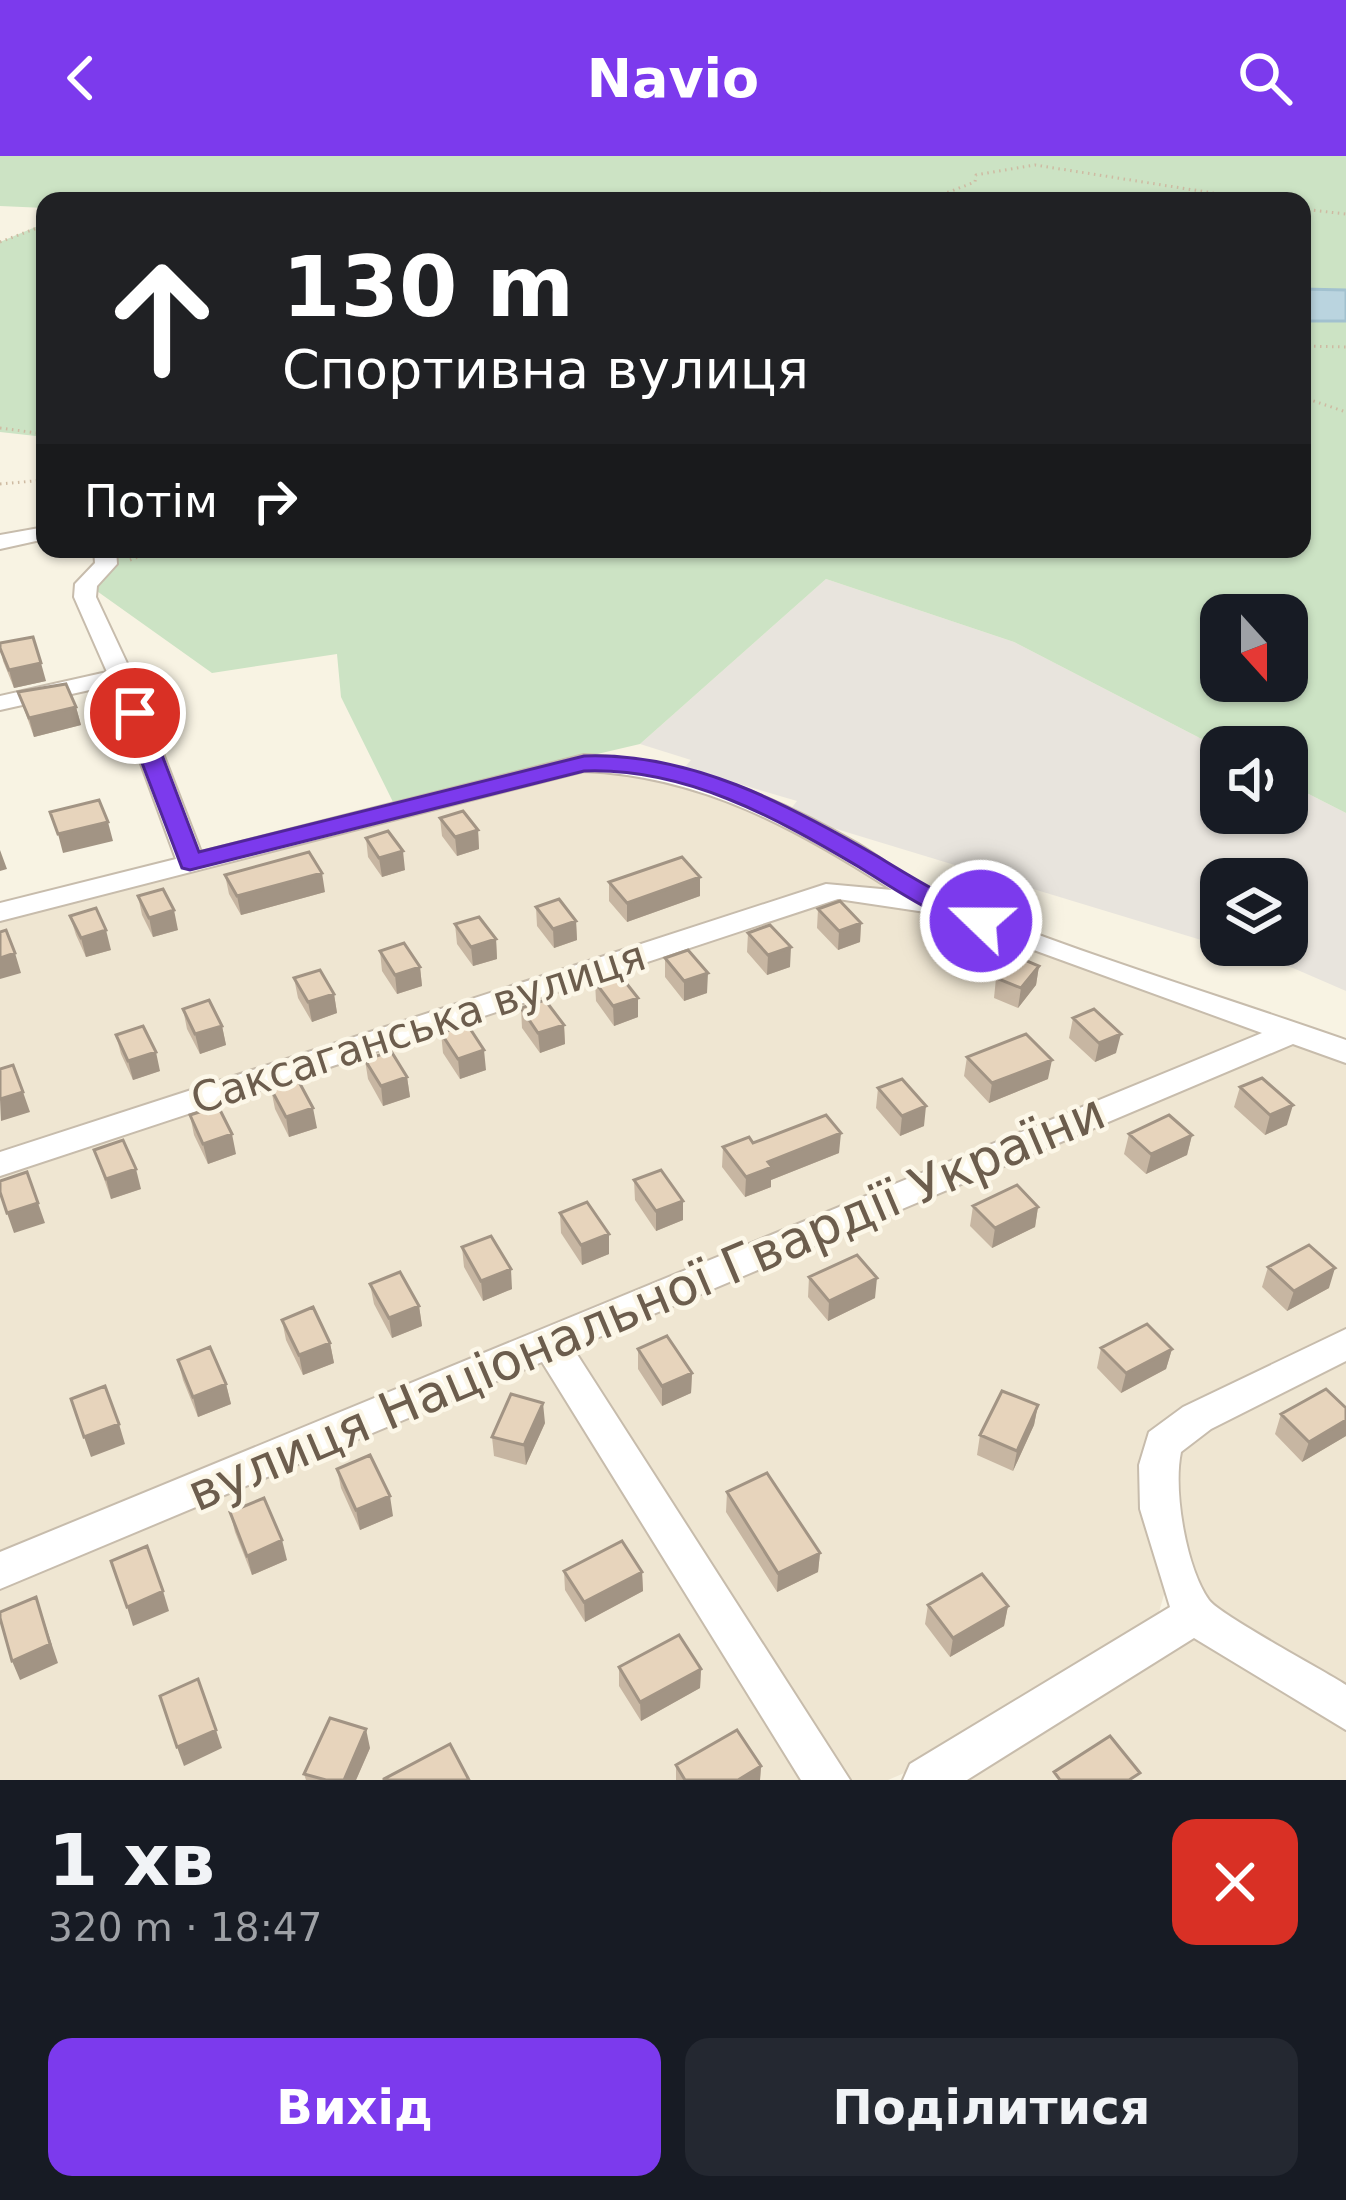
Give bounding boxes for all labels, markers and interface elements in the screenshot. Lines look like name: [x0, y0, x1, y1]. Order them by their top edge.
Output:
icon: back: [48, 45, 114, 111]
icon: search: [1232, 45, 1298, 111]
text: Navio: [587, 47, 759, 110]
text: 130 m: [282, 238, 574, 336]
icon: ahead: [84, 240, 240, 396]
text: Спортивна вулиця: [282, 338, 809, 401]
icon: right: [242, 468, 308, 534]
text: Потім: [84, 475, 218, 528]
north arrow: [1200, 594, 1308, 702]
map controls: [1200, 594, 1308, 966]
pin: [84, 662, 186, 764]
icon: arrive: [102, 680, 168, 746]
button: sound: [1200, 726, 1308, 834]
position arrow: [918, 858, 1044, 984]
button: layers: [1200, 858, 1308, 966]
street label: Саксаганська вулиця: [185, 931, 651, 1124]
street label: вулиця Національної Гвардії України: [179, 1082, 1113, 1523]
text: 1 хв: [48, 1818, 215, 1902]
button: close: [1172, 1819, 1298, 1945]
text: 320 m · 18:47: [48, 1905, 322, 1950]
button: Вихід: [48, 2038, 661, 2176]
button: Поділитися: [685, 2038, 1298, 2176]

